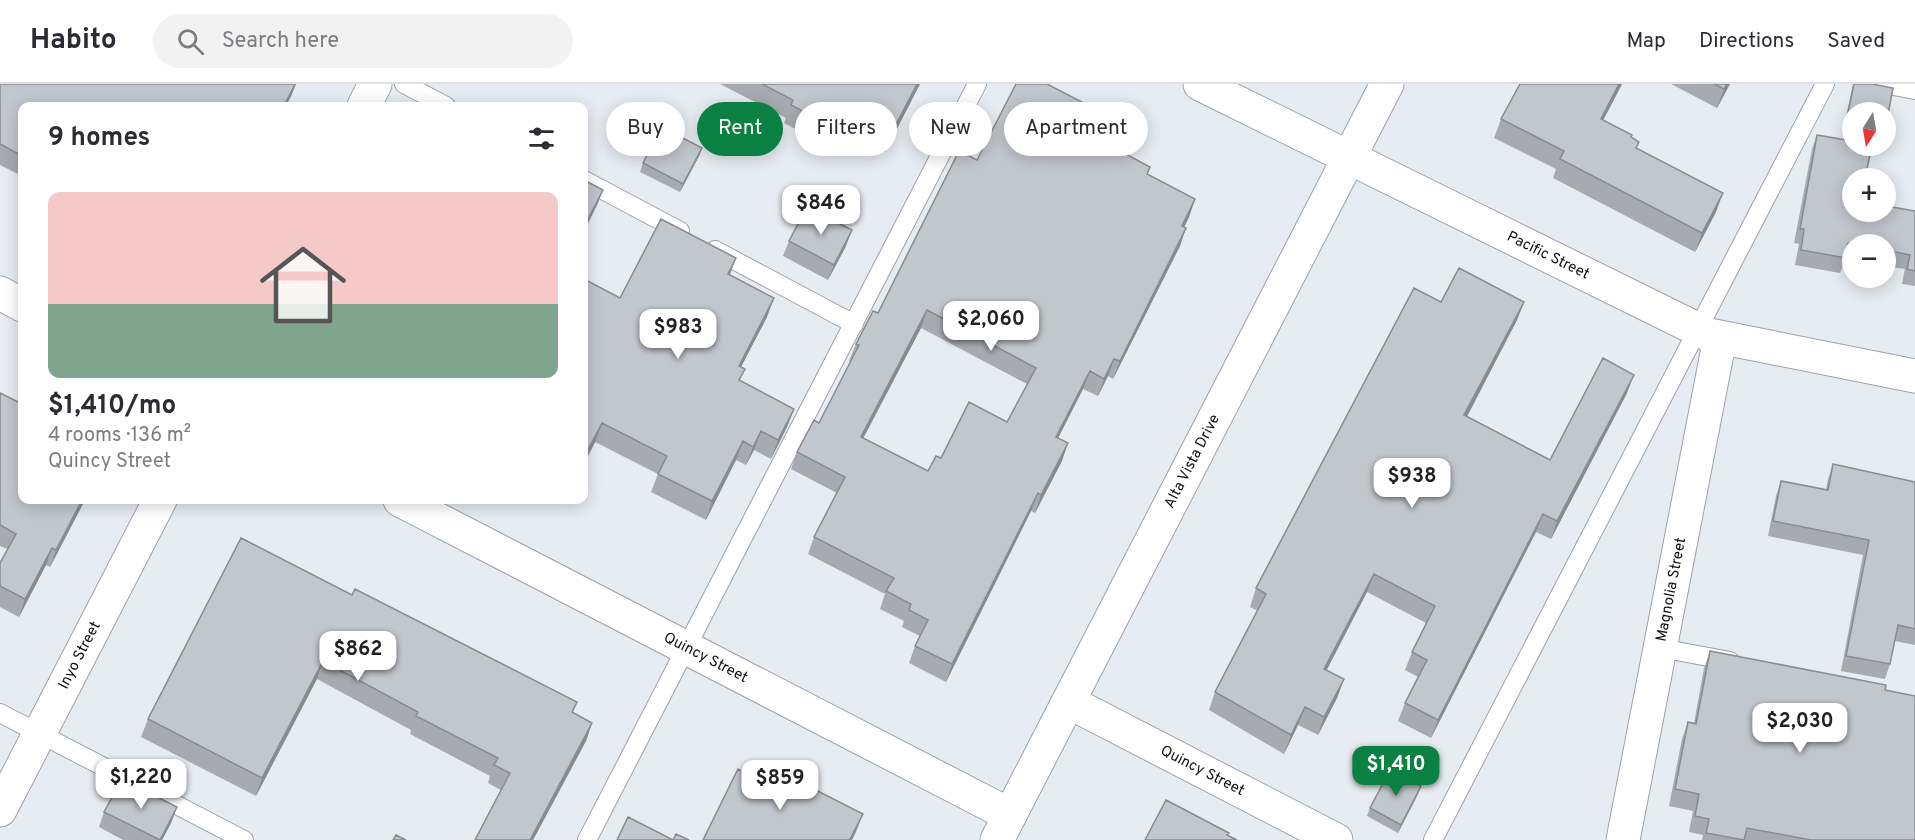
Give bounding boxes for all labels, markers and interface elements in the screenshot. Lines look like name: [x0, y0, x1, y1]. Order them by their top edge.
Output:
search box: [153, 14, 573, 68]
text: Habito: [30, 23, 117, 59]
icon: search: [174, 25, 207, 58]
text: Search here: [222, 28, 339, 55]
text: Map: [1626, 28, 1666, 55]
text: Directions: [1699, 28, 1794, 55]
text: Saved: [1827, 28, 1885, 55]
chip: Buy: [606, 102, 685, 156]
chip: Rent: [697, 102, 783, 156]
chip: Filters: [795, 102, 897, 156]
chip: New: [909, 102, 992, 156]
chip: Apartment: [1004, 102, 1148, 156]
north arrow: [1842, 102, 1896, 156]
map controls: [1842, 102, 1896, 288]
text: 9 homes: [48, 122, 150, 155]
icon: filters: [525, 122, 558, 155]
button: +: [1842, 168, 1896, 222]
pin: $846: [785, 185, 857, 236]
text: $846: [796, 191, 846, 217]
street label: Pacific Street: [1504, 227, 1592, 284]
icon: home: [249, 231, 357, 339]
button: −: [1842, 234, 1896, 288]
pin: $2,060: [942, 301, 1040, 352]
text: $2,060: [957, 307, 1025, 333]
pin: $983: [642, 309, 714, 360]
text: $983: [654, 315, 702, 341]
text: $1,410/mo: [48, 390, 176, 423]
street label: Alta Vista Drive: [1160, 411, 1224, 512]
text: 4 rooms · 136 m²: [48, 423, 191, 449]
text: Quincy Street: [48, 449, 171, 475]
pin: $938: [1376, 458, 1448, 509]
text: $938: [1388, 464, 1436, 490]
street label: Magnolia Street: [1652, 536, 1691, 643]
street label: Inyo Street: [54, 618, 105, 693]
street label: Quincy Street: [660, 628, 751, 687]
pin: $862: [322, 631, 394, 682]
text: $862: [333, 637, 383, 663]
pin: $2,030: [1751, 703, 1849, 754]
text: $2,030: [1766, 709, 1834, 735]
street label: Quincy Street: [1157, 741, 1248, 801]
pin: $1,410: [1347, 746, 1445, 797]
text: $1,410: [1366, 752, 1426, 778]
pin: $1,220: [92, 759, 190, 810]
pin: $859: [744, 760, 816, 811]
text: $1,220: [110, 765, 172, 791]
text: $859: [755, 766, 805, 792]

